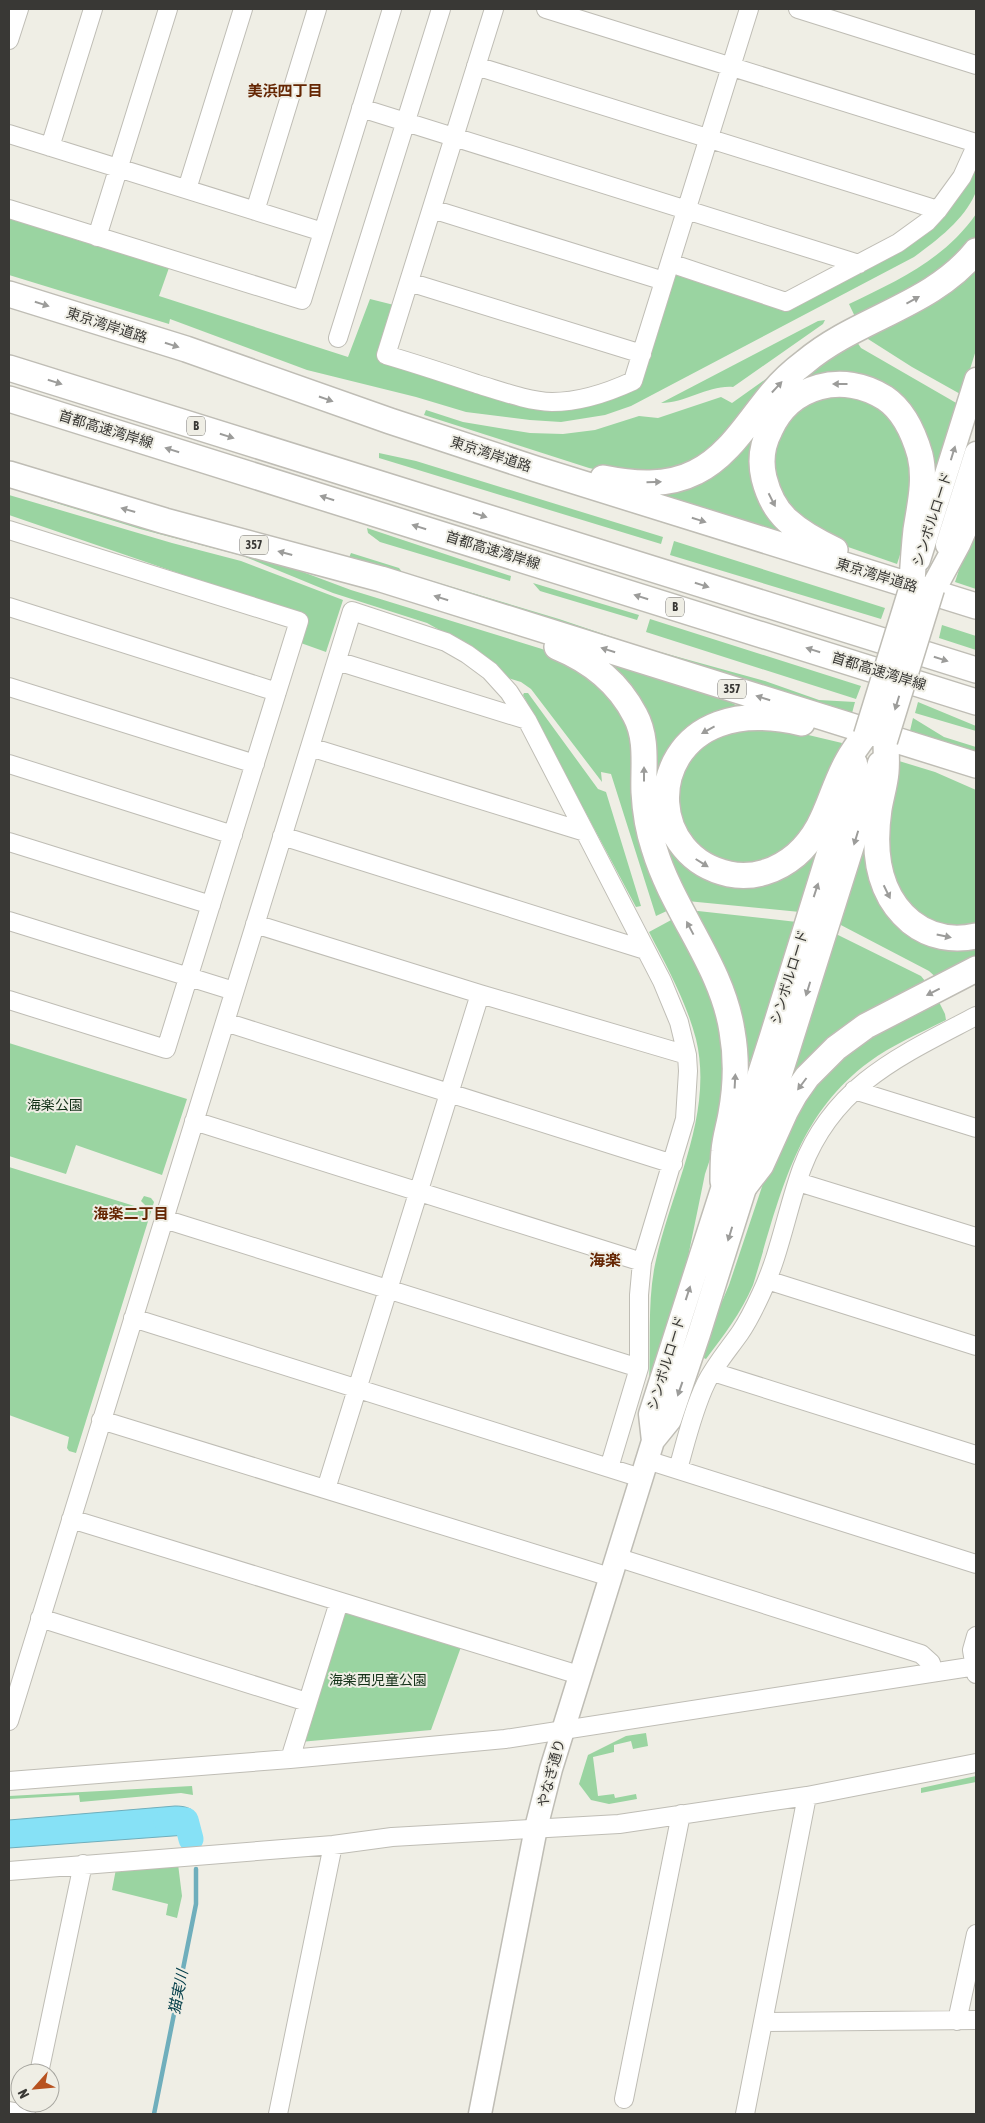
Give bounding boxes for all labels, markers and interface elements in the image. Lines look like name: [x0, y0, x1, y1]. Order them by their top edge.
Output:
district label: 美浜四丁目: [247, 82, 323, 99]
one-way arrow: [907, 296, 920, 305]
one-way arrow: [35, 301, 50, 308]
street label: 東京湾岸道路: [65, 304, 149, 346]
one-way arrow: [165, 342, 180, 349]
one-way arrow: [48, 379, 63, 386]
one-way arrow: [832, 380, 848, 388]
one-way arrow: [771, 382, 783, 394]
one-way arrow: [318, 395, 333, 403]
street label: 首都高速湾岸線: [57, 407, 155, 451]
road number: B: [187, 416, 205, 436]
one-way arrow: [220, 432, 235, 440]
street label: 東京湾岸道路: [449, 433, 533, 475]
one-way arrow: [164, 445, 179, 453]
one-way arrow: [950, 445, 958, 460]
street label: シンボルロード: [909, 470, 955, 568]
one-way arrow: [646, 478, 662, 486]
one-way arrow: [768, 493, 776, 507]
one-way arrow: [319, 494, 334, 502]
one-way arrow: [121, 506, 136, 514]
one-way arrow: [473, 511, 488, 519]
one-way arrow: [692, 517, 707, 524]
one-way arrow: [412, 523, 427, 530]
street label: 首都高速湾岸線: [444, 528, 542, 572]
road number: 357: [240, 536, 268, 554]
one-way arrow: [278, 549, 293, 557]
street label: 東京湾岸道路: [834, 555, 920, 595]
one-way arrow: [694, 582, 709, 590]
one-way arrow: [633, 592, 648, 600]
one-way arrow: [434, 594, 449, 601]
road number: B: [666, 598, 684, 616]
one-way arrow: [600, 645, 615, 653]
one-way arrow: [805, 646, 820, 654]
street label: 首都高速湾岸線: [830, 649, 928, 693]
one-way arrow: [933, 656, 948, 663]
road number: 357: [718, 680, 746, 699]
one-way arrow: [755, 694, 770, 702]
one-way arrow: [893, 695, 901, 710]
one-way arrow: [701, 725, 715, 734]
one-way arrow: [640, 766, 648, 782]
one-way arrow: [851, 830, 859, 845]
one-way arrow: [695, 858, 709, 867]
one-way arrow: [812, 882, 820, 897]
one-way arrow: [884, 885, 892, 899]
one-way arrow: [686, 920, 694, 935]
street label: シンボルロード: [767, 928, 811, 1026]
one-way arrow: [936, 932, 951, 940]
one-way arrow: [803, 982, 811, 997]
one-way arrow: [926, 988, 940, 996]
one-way arrow: [731, 1073, 739, 1089]
one-way arrow: [797, 1077, 807, 1091]
park label: 海楽公園: [27, 1097, 83, 1113]
district label: 海楽二丁目: [93, 1205, 169, 1222]
one-way arrow: [726, 1227, 734, 1242]
district label: 海楽: [589, 1251, 621, 1269]
one-way arrow: [685, 1285, 692, 1300]
street label: シンボルロード: [644, 1314, 688, 1412]
one-way arrow: [676, 1382, 684, 1397]
park label: 海楽西児童公園: [329, 1672, 427, 1688]
street label: やなぎ通り: [534, 1737, 568, 1809]
water label: 猫実川: [165, 1966, 191, 2016]
north arrow: [10, 2063, 60, 2113]
text: N: [14, 2087, 32, 2101]

